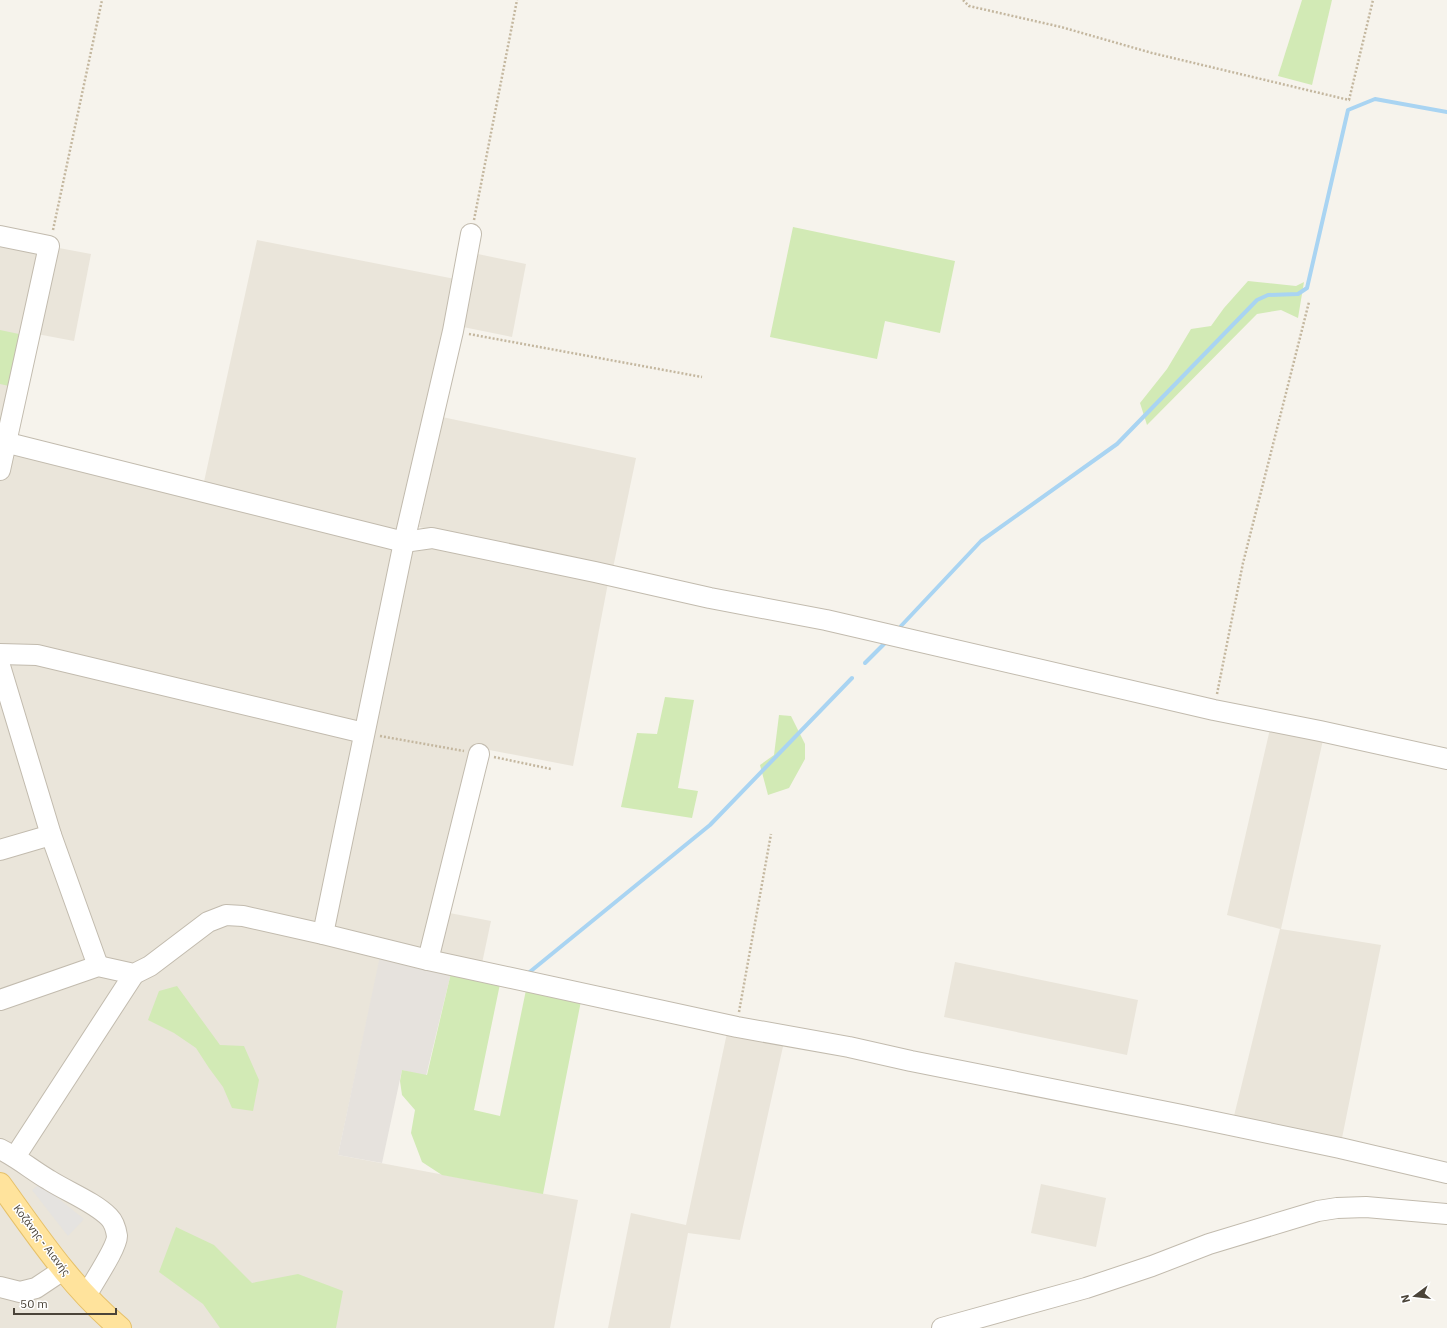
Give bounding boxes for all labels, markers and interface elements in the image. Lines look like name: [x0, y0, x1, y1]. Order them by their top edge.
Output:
street label: Κοζάνης - Αιανής: [11, 1202, 73, 1278]
north arrow: [1395, 1276, 1435, 1316]
scale bar: [14, 1290, 116, 1316]
text: N: [1398, 1293, 1413, 1304]
text: 50 m: [20, 1296, 48, 1311]

